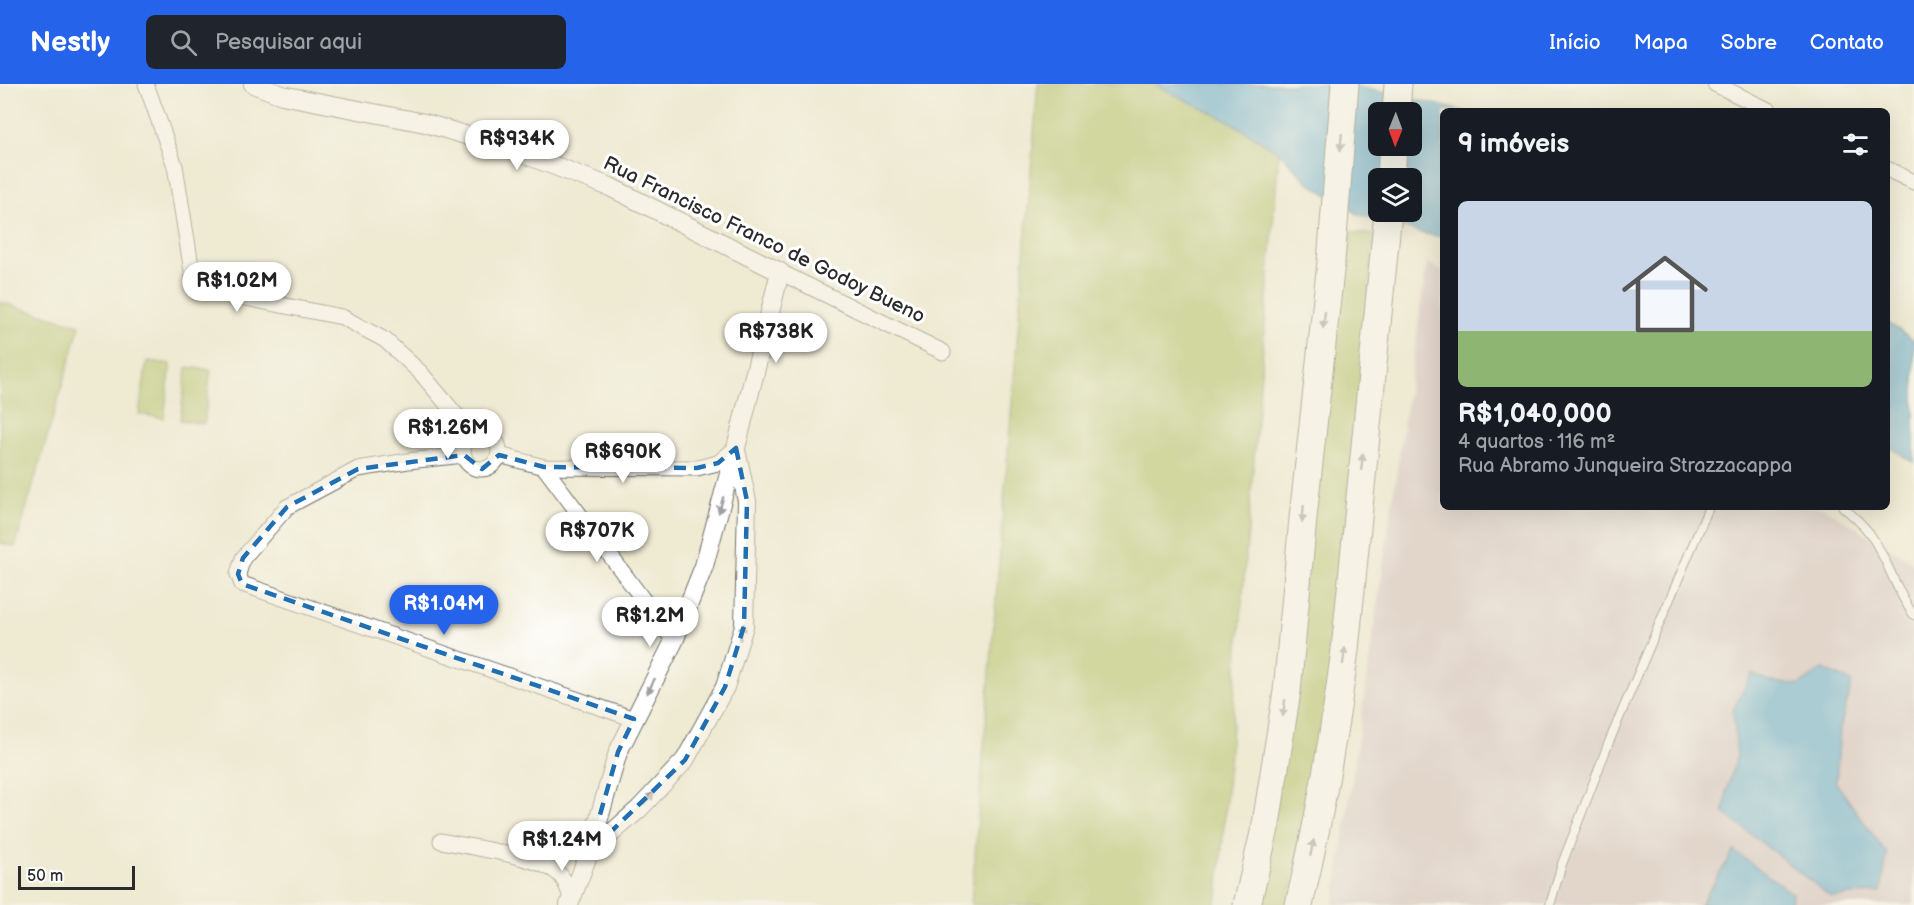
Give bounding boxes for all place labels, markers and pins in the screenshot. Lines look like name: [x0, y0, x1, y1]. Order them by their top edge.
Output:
pin: R$934K: [468, 120, 566, 171]
pin: R$1.02M: [182, 262, 292, 313]
pin: R$738K: [727, 313, 825, 364]
pin: R$1.26M: [393, 409, 503, 460]
pin: R$690K: [574, 433, 672, 484]
pin: R$707K: [548, 512, 646, 563]
pin: R$1.04M: [389, 585, 499, 636]
pin: R$1.2M: [601, 597, 699, 648]
pin: R$1.24M: [507, 821, 617, 872]

